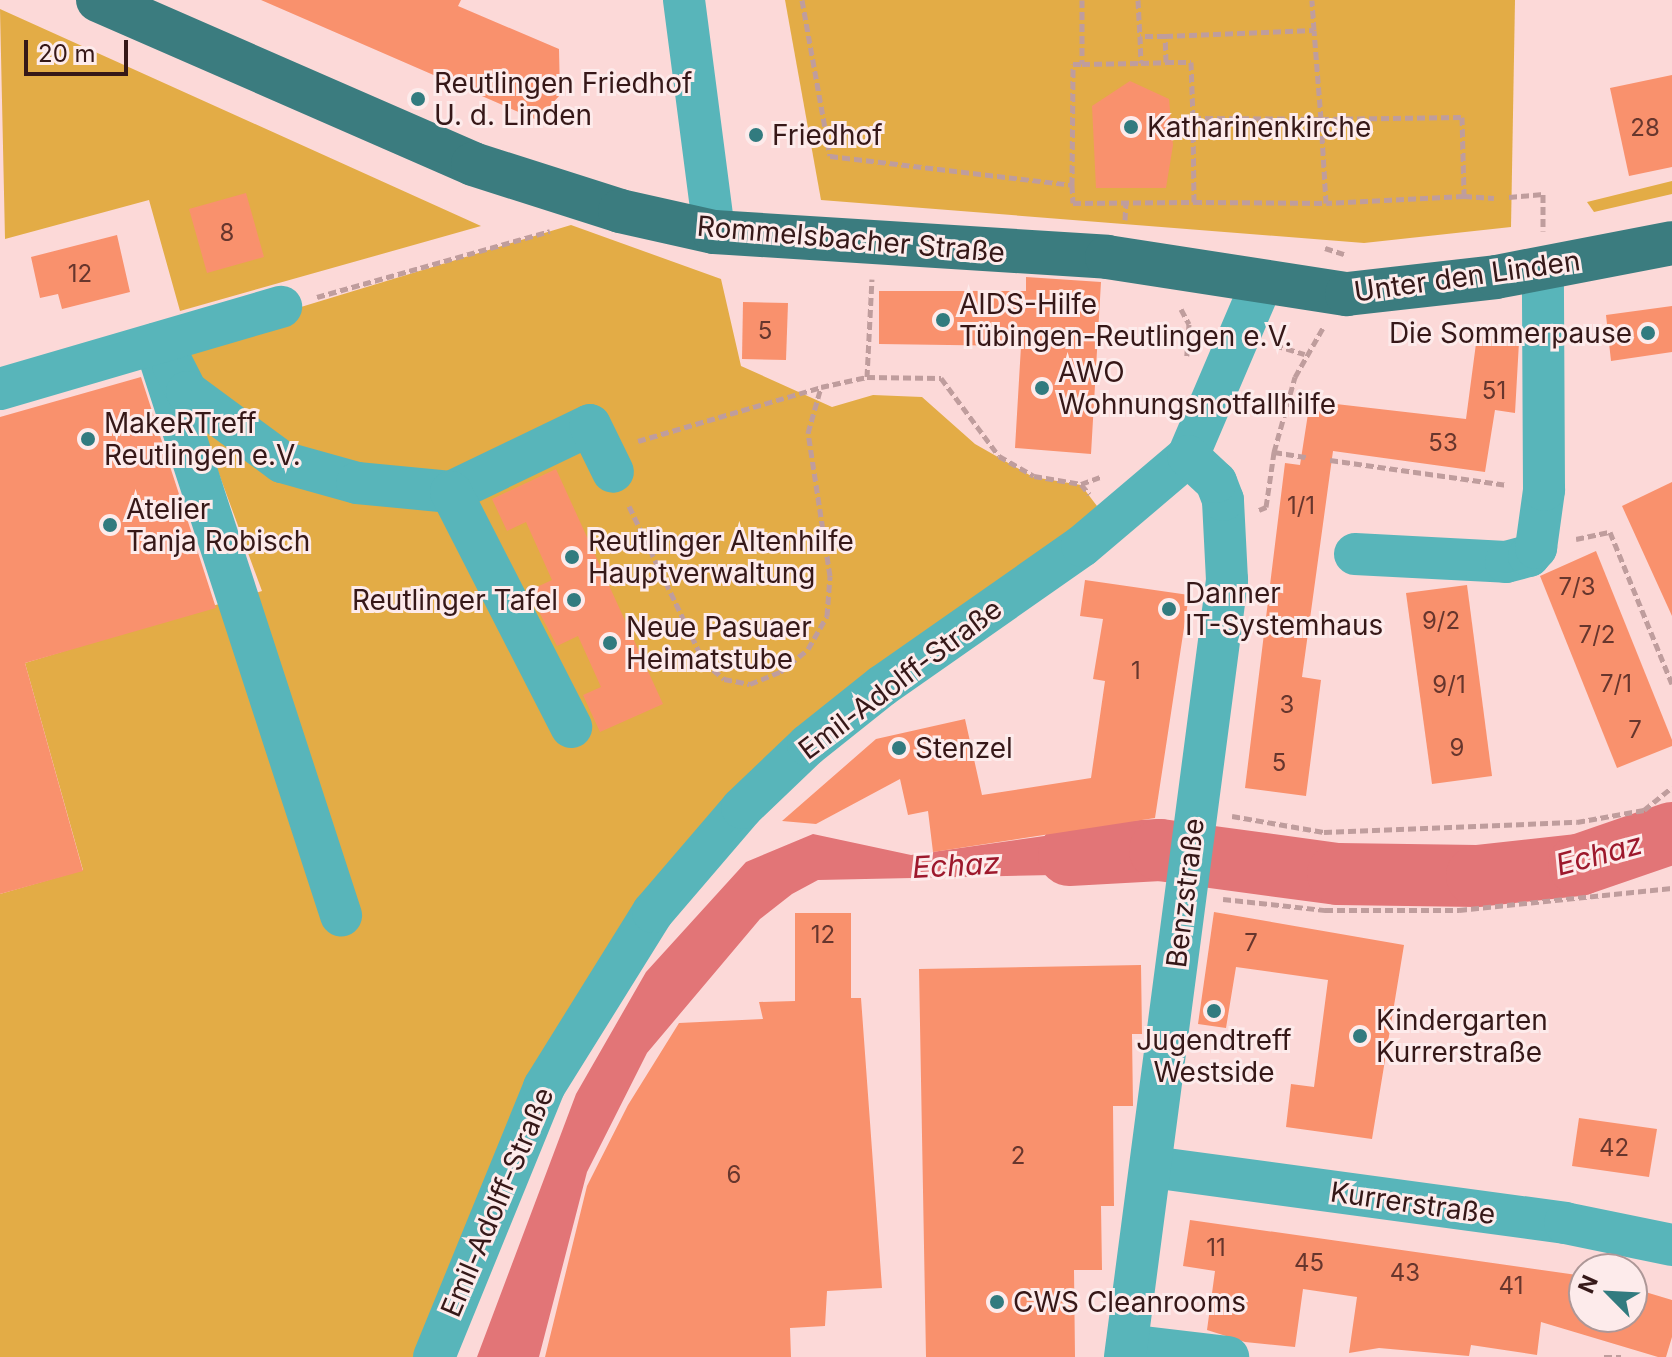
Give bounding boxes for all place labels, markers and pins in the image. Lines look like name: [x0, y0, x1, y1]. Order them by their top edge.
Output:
place label: Reutlingen Friedhof U. d. Linden: [434, 66, 692, 132]
marker: Reutlingen Friedhof U. d. Linden: [409, 90, 427, 108]
place label: Katharinenkirche: [1147, 110, 1371, 144]
place label: Friedhof: [772, 118, 883, 152]
marker: Katharinenkirche: [1122, 118, 1140, 136]
marker: Friedhof: [747, 126, 765, 144]
place label: AIDS-Hilfe Tübingen-Reutlingen e.V.: [959, 287, 1292, 353]
marker: AIDS-Hilfe Tübingen-Reutlingen e.V.: [934, 311, 952, 329]
place label: Die Sommerpause: [1389, 316, 1632, 350]
marker: Die Sommerpause: [1639, 324, 1657, 342]
place label: AWO Wohnungsnotfallhilfe: [1058, 355, 1336, 421]
marker: AWO Wohnungsnotfallhilfe: [1033, 379, 1051, 397]
place label: MakeRTreff Reutlingen e.V.: [104, 406, 301, 472]
marker: MakeRTreff Reutlingen e.V.: [79, 430, 97, 448]
place label: Atelier Tanja Robisch: [126, 492, 310, 558]
marker: Atelier Tanja Robisch: [101, 516, 119, 534]
place label: Reutlinger Altenhilfe Hauptverwaltung: [588, 524, 854, 590]
marker: Reutlinger Altenhilfe Hauptverwaltung: [563, 548, 581, 566]
place label: Danner IT-Systemhaus: [1185, 576, 1383, 642]
place label: Reutlinger Tafel: [352, 583, 558, 617]
marker: Reutlinger Tafel: [565, 591, 583, 609]
marker: Danner IT-Systemhaus: [1160, 600, 1178, 618]
place label: Neue Pasuaer Heimatstube: [626, 610, 812, 676]
marker: Neue Pasuaer Heimatstube: [601, 634, 619, 652]
place label: Stenzel: [915, 731, 1013, 765]
marker: Stenzel: [890, 739, 908, 757]
marker: Jugendtreff Westside: [1205, 1002, 1223, 1020]
place label: Kindergarten Kurrerstraße: [1376, 1003, 1548, 1069]
place label: Jugendtreff Westside: [1136, 1023, 1292, 1089]
marker: Kindergarten Kurrerstraße: [1351, 1027, 1369, 1045]
place label: CWS Cleanrooms: [1013, 1285, 1246, 1319]
marker: CWS Cleanrooms: [988, 1293, 1006, 1311]

